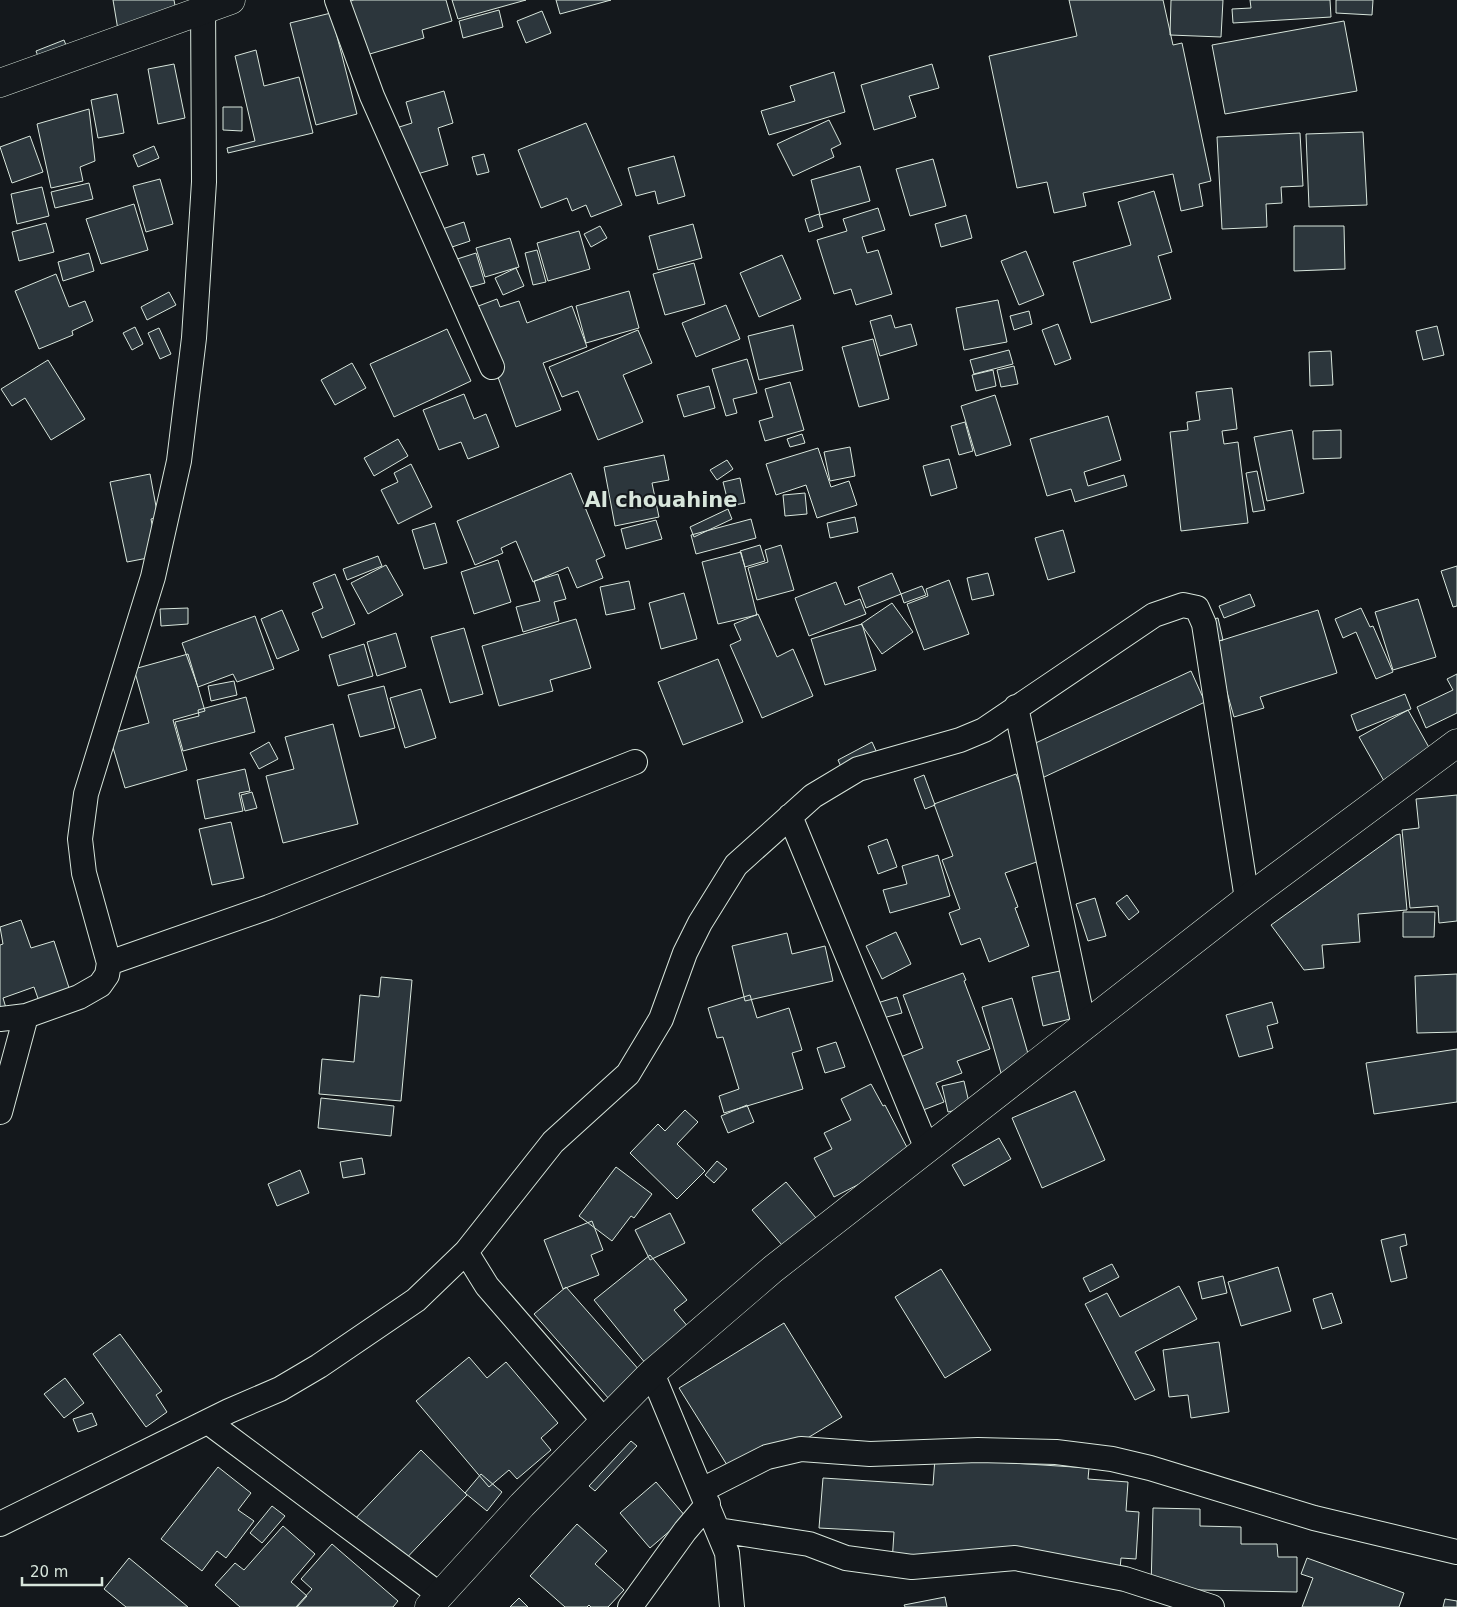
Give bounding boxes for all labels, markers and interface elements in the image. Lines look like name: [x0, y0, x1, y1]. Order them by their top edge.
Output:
district label: Al chouahine: [584, 488, 738, 512]
scale bar: [22, 1554, 102, 1586]
text: 20 m: [30, 1563, 68, 1581]

